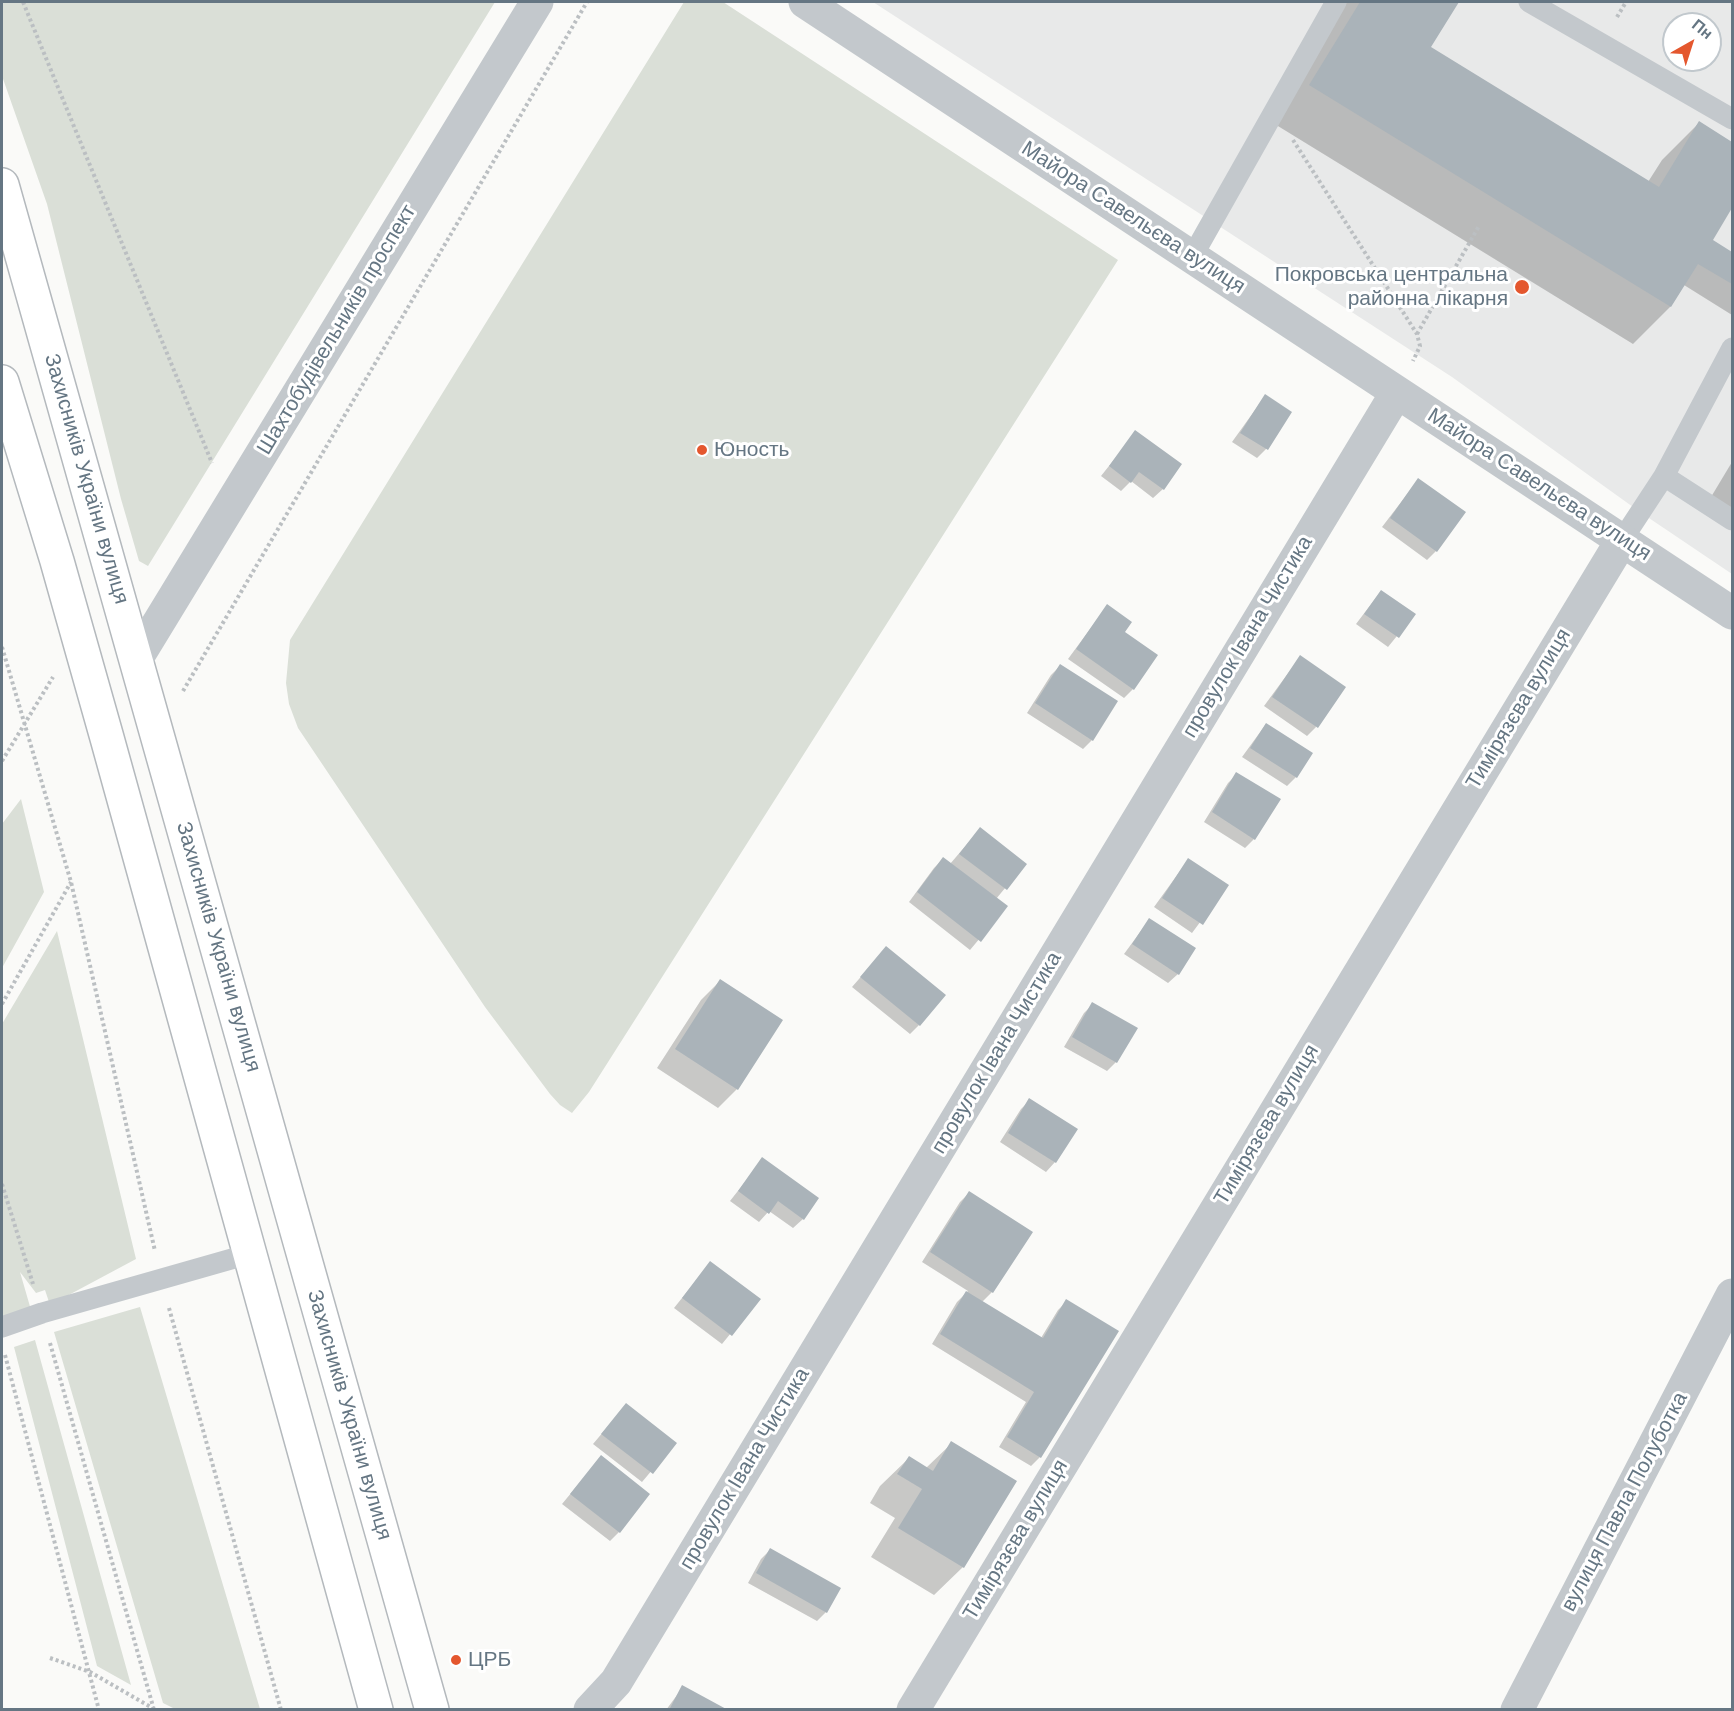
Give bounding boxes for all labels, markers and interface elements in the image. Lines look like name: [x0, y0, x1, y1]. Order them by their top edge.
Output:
north arrow: [1662, 12, 1722, 72]
text: Пн: [1689, 16, 1716, 42]
street label: Майора Савельєва вулиця: [1017, 136, 1249, 300]
street label: Шахтобудівельників проспект: [252, 200, 422, 460]
place label: Покровська центральна районна лікарня: [1275, 262, 1508, 312]
marker: Покровська центральна районна лікарня: [1513, 278, 1531, 296]
street label: Захисників України вулиця: [38, 351, 134, 607]
street label: Майора Савельєва вулиця: [1423, 403, 1655, 567]
place label: Юность: [714, 437, 790, 463]
marker: Юность: [695, 443, 709, 457]
street label: провулок Івана Чистика: [1178, 531, 1318, 743]
street label: Тимірязєва вулиця: [1461, 624, 1577, 794]
street label: Захисників України вулиця: [170, 819, 266, 1075]
street label: провулок Івана Чистика: [927, 947, 1067, 1159]
street label: Тимірязєва вулиця: [1209, 1040, 1325, 1210]
street label: Захисників України вулиця: [301, 1287, 397, 1543]
street label: провулок Івана Чистика: [675, 1363, 815, 1575]
street label: вулиця Павла Полуботка: [1556, 1388, 1694, 1616]
street label: Тимірязєва вулиця: [958, 1455, 1074, 1625]
place label: ЦРБ: [468, 1647, 511, 1673]
marker: ЦРБ: [449, 1653, 463, 1667]

